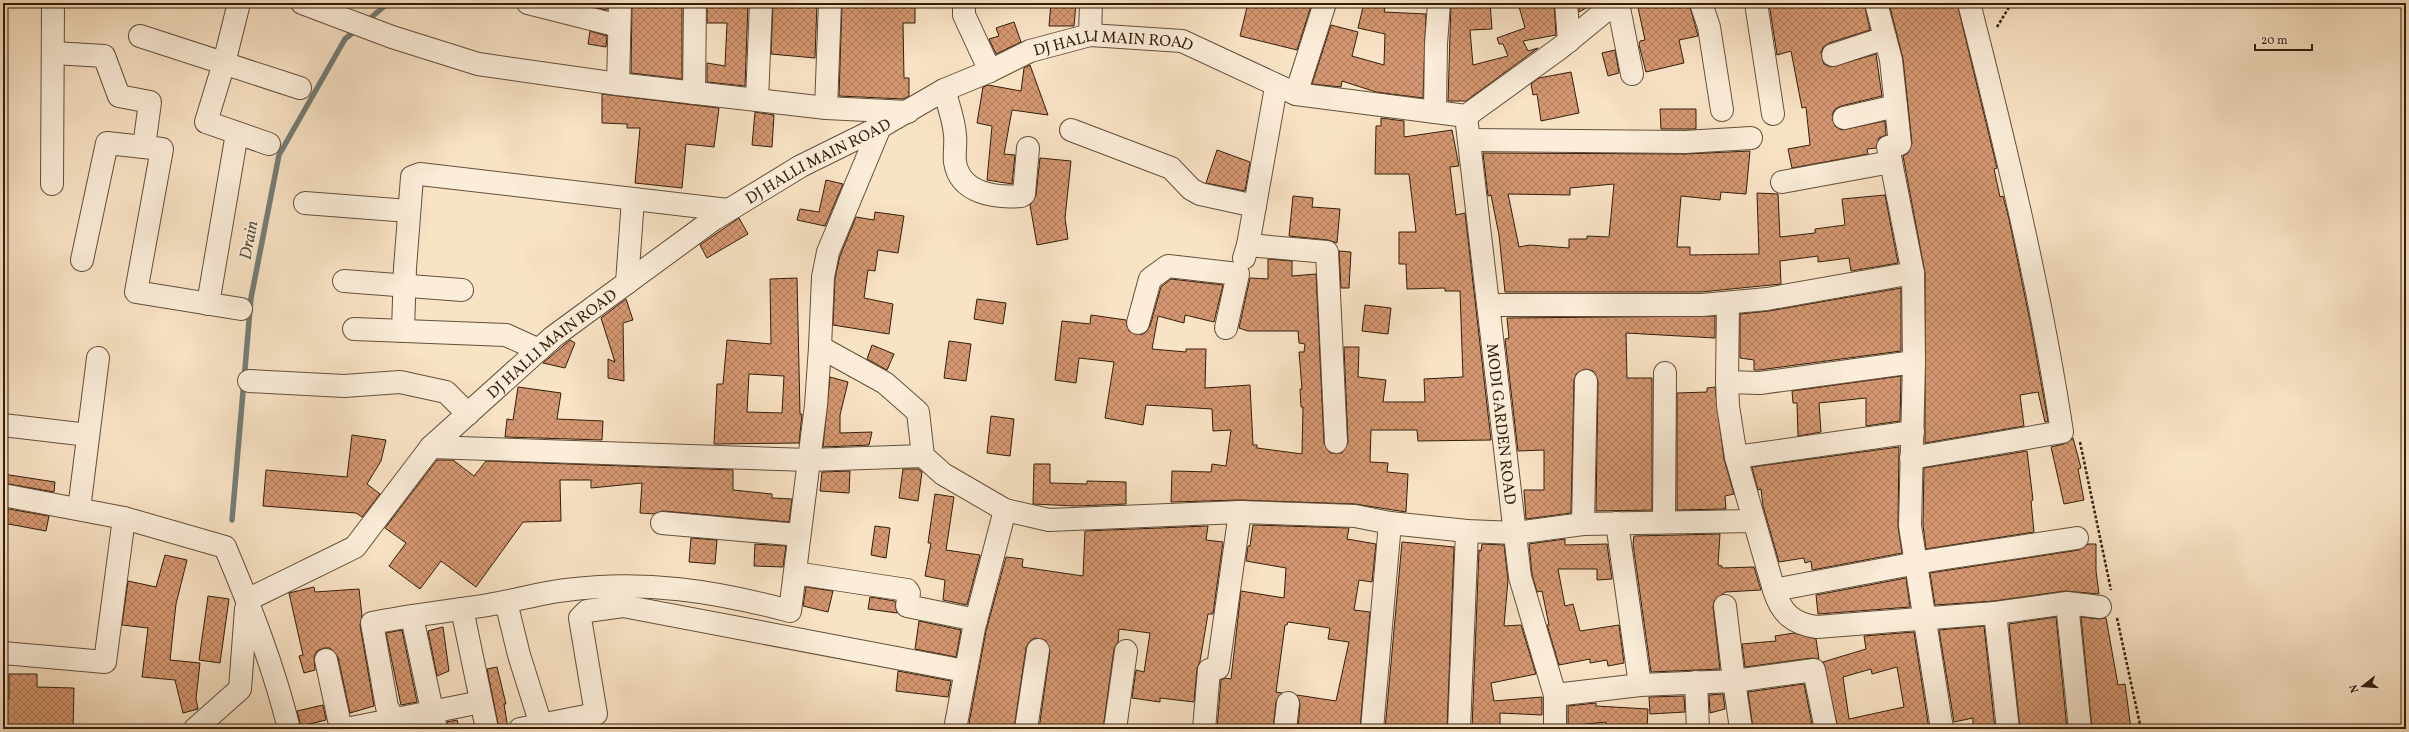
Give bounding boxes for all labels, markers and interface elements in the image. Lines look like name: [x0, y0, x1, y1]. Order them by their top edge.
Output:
street label: DJ HALLI MAIN ROAD: [1031, 26, 1197, 63]
scale bar: [2255, 26, 2312, 52]
text: 20 m: [2261, 33, 2288, 49]
street label: DJ HALLI MAIN ROAD: [742, 114, 896, 210]
water label: Drain: [234, 219, 265, 262]
street label: DJ HALLI MAIN ROAD: [483, 285, 622, 405]
street label: MODI GARDEN ROAD: [1480, 342, 1520, 506]
north arrow: [2343, 666, 2383, 706]
text: N: [2347, 682, 2363, 695]

